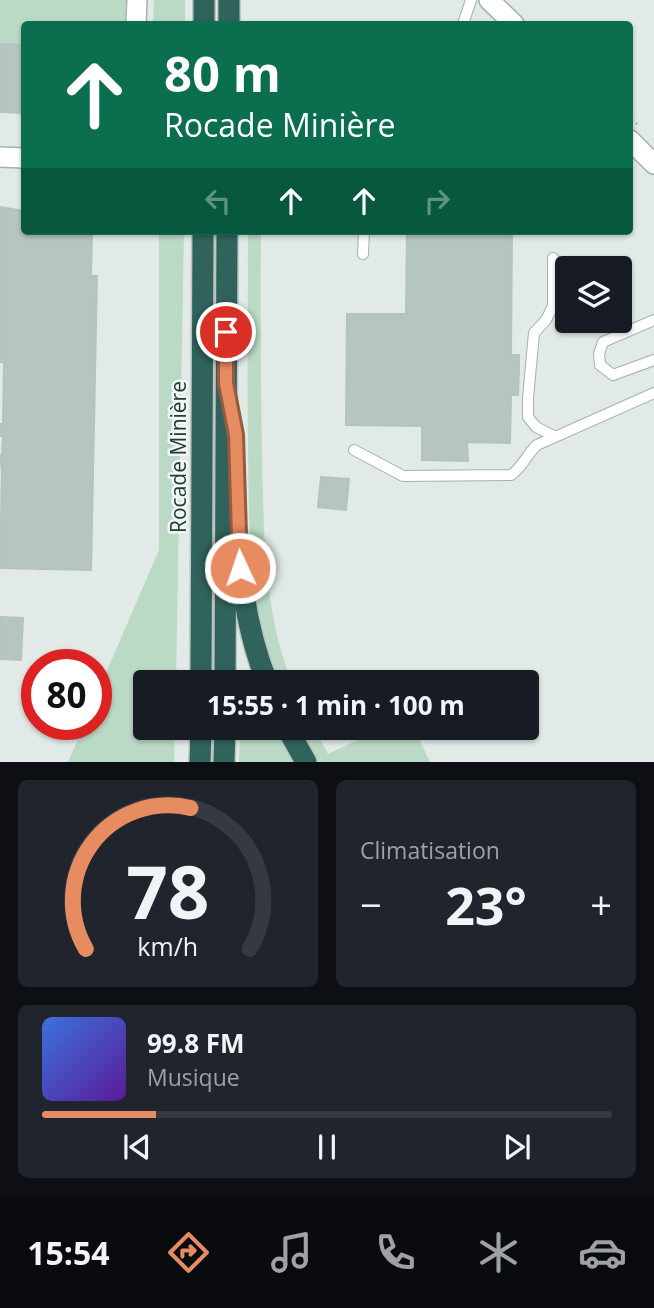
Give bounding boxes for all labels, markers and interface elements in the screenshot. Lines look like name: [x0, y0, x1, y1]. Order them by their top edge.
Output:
text: 80 m: [164, 40, 281, 106]
icon: ahead: [49, 49, 140, 140]
text: Rocade Minière: [164, 103, 396, 146]
icon: left: [199, 182, 237, 220]
icon: ahead: [272, 182, 310, 220]
icon: ahead: [345, 182, 383, 220]
icon: right: [418, 182, 456, 220]
map controls: [555, 256, 632, 333]
button: layers: [555, 256, 632, 333]
pin: [196, 302, 256, 362]
icon: arrive: [207, 313, 245, 351]
street label: Rocade Minière: [164, 381, 192, 533]
position arrow: [203, 531, 277, 605]
speed limit sign: 80: [21, 649, 112, 740]
text: 15:55 · 1 min · 100 m: [207, 687, 465, 723]
text: Climatisation: [360, 834, 500, 866]
text: 78: [126, 842, 210, 941]
text: 23°: [445, 869, 527, 940]
text: −: [360, 878, 382, 930]
text: +: [590, 878, 612, 930]
text: km/h: [138, 929, 198, 963]
text: 99.8 FM: [147, 1025, 245, 1061]
text: Musique: [147, 1061, 240, 1093]
icon: previous: [118, 1128, 156, 1166]
icon: pause: [308, 1128, 346, 1166]
icon: next: [498, 1128, 536, 1166]
icon: directions: [164, 1228, 213, 1277]
icon: music: [267, 1228, 316, 1277]
icon: phone: [371, 1228, 420, 1277]
icon: climate: [474, 1228, 523, 1277]
icon: car: [578, 1228, 627, 1277]
text: 15:54: [27, 1231, 110, 1274]

